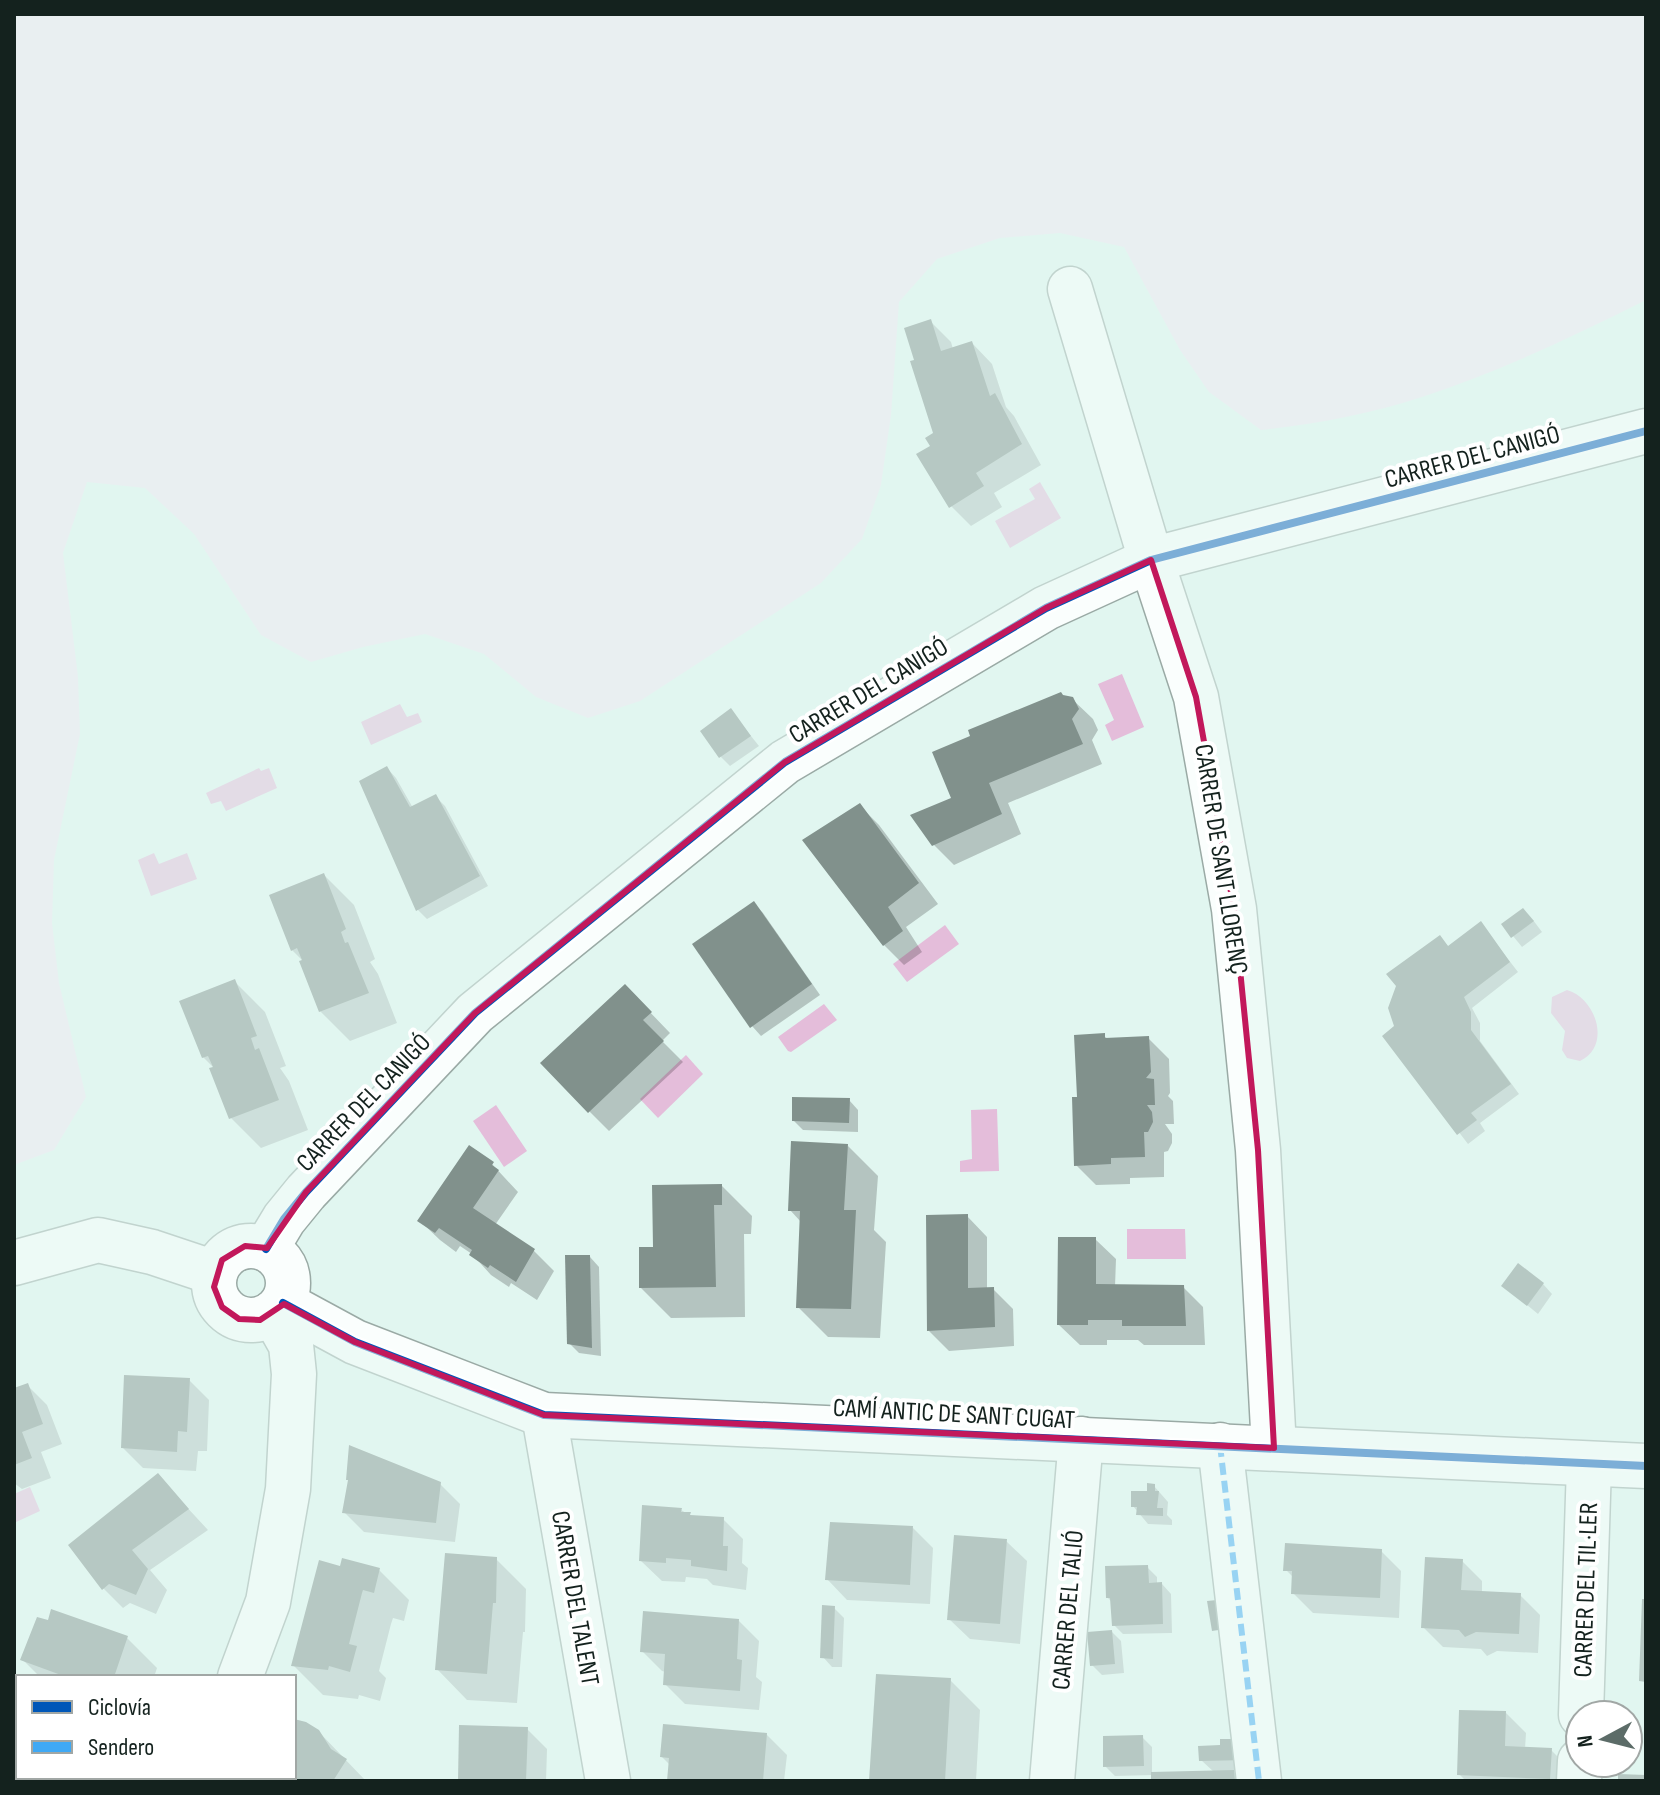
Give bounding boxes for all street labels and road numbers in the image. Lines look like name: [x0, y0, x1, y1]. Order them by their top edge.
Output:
street label: CARRER DEL CANIGÓ: [1381, 419, 1563, 496]
street label: CARRER DEL CANIGÓ: [784, 632, 954, 751]
street label: CARRER DE SANT LLORENÇ: [1187, 742, 1254, 977]
street label: CARRER DEL CANIGÓ: [290, 1028, 438, 1179]
street label: CAMÍ ANTIC DE SANT CUGAT: [832, 1393, 1076, 1436]
street label: CARRER DEL TIL·LER: [1568, 1502, 1605, 1678]
street label: CARRER DEL TALENT: [544, 1509, 605, 1688]
street label: CARRER DEL TALIÓ: [1046, 1529, 1091, 1691]

